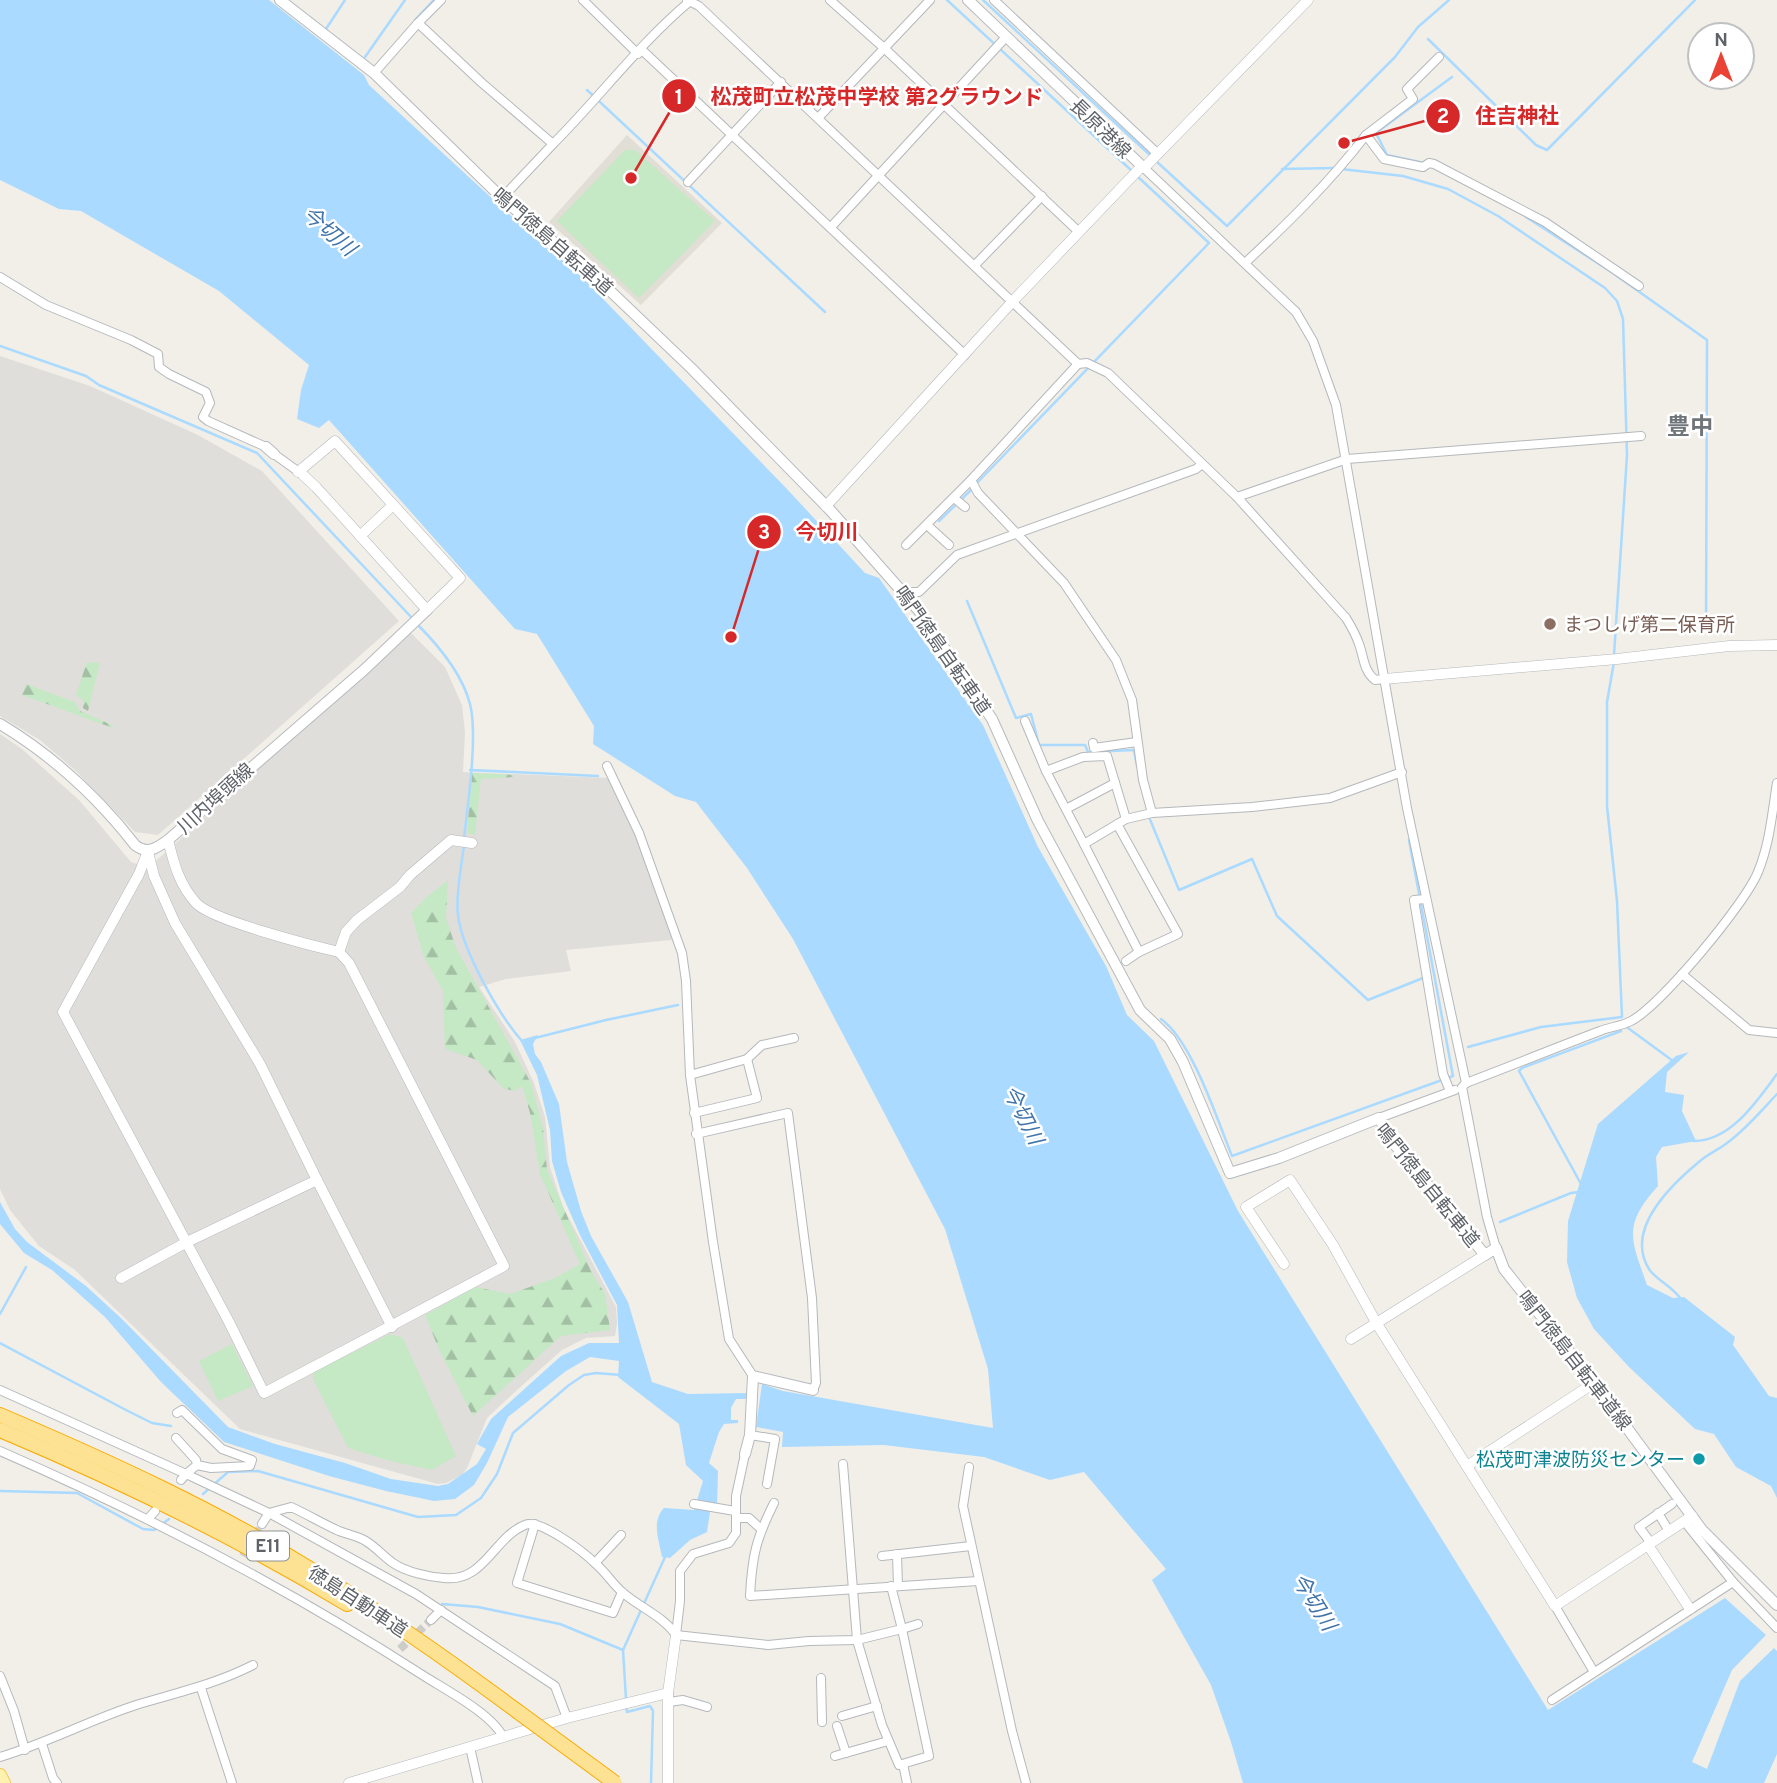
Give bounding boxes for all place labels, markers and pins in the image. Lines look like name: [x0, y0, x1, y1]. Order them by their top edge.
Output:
callout: 松茂町立松茂中学校 第2グラウンド: [661, 75, 1057, 117]
callout: 住吉神社: [1426, 95, 1573, 137]
callout: 今切川: [747, 511, 873, 553]
place label: まつしげ第二保育所: [1564, 614, 1735, 638]
marker: まつしげ第二保育所: [1542, 616, 1558, 632]
place label: 松茂町津波防災センター: [1476, 1449, 1685, 1473]
marker: 松茂町津波防災センター: [1691, 1451, 1707, 1467]

